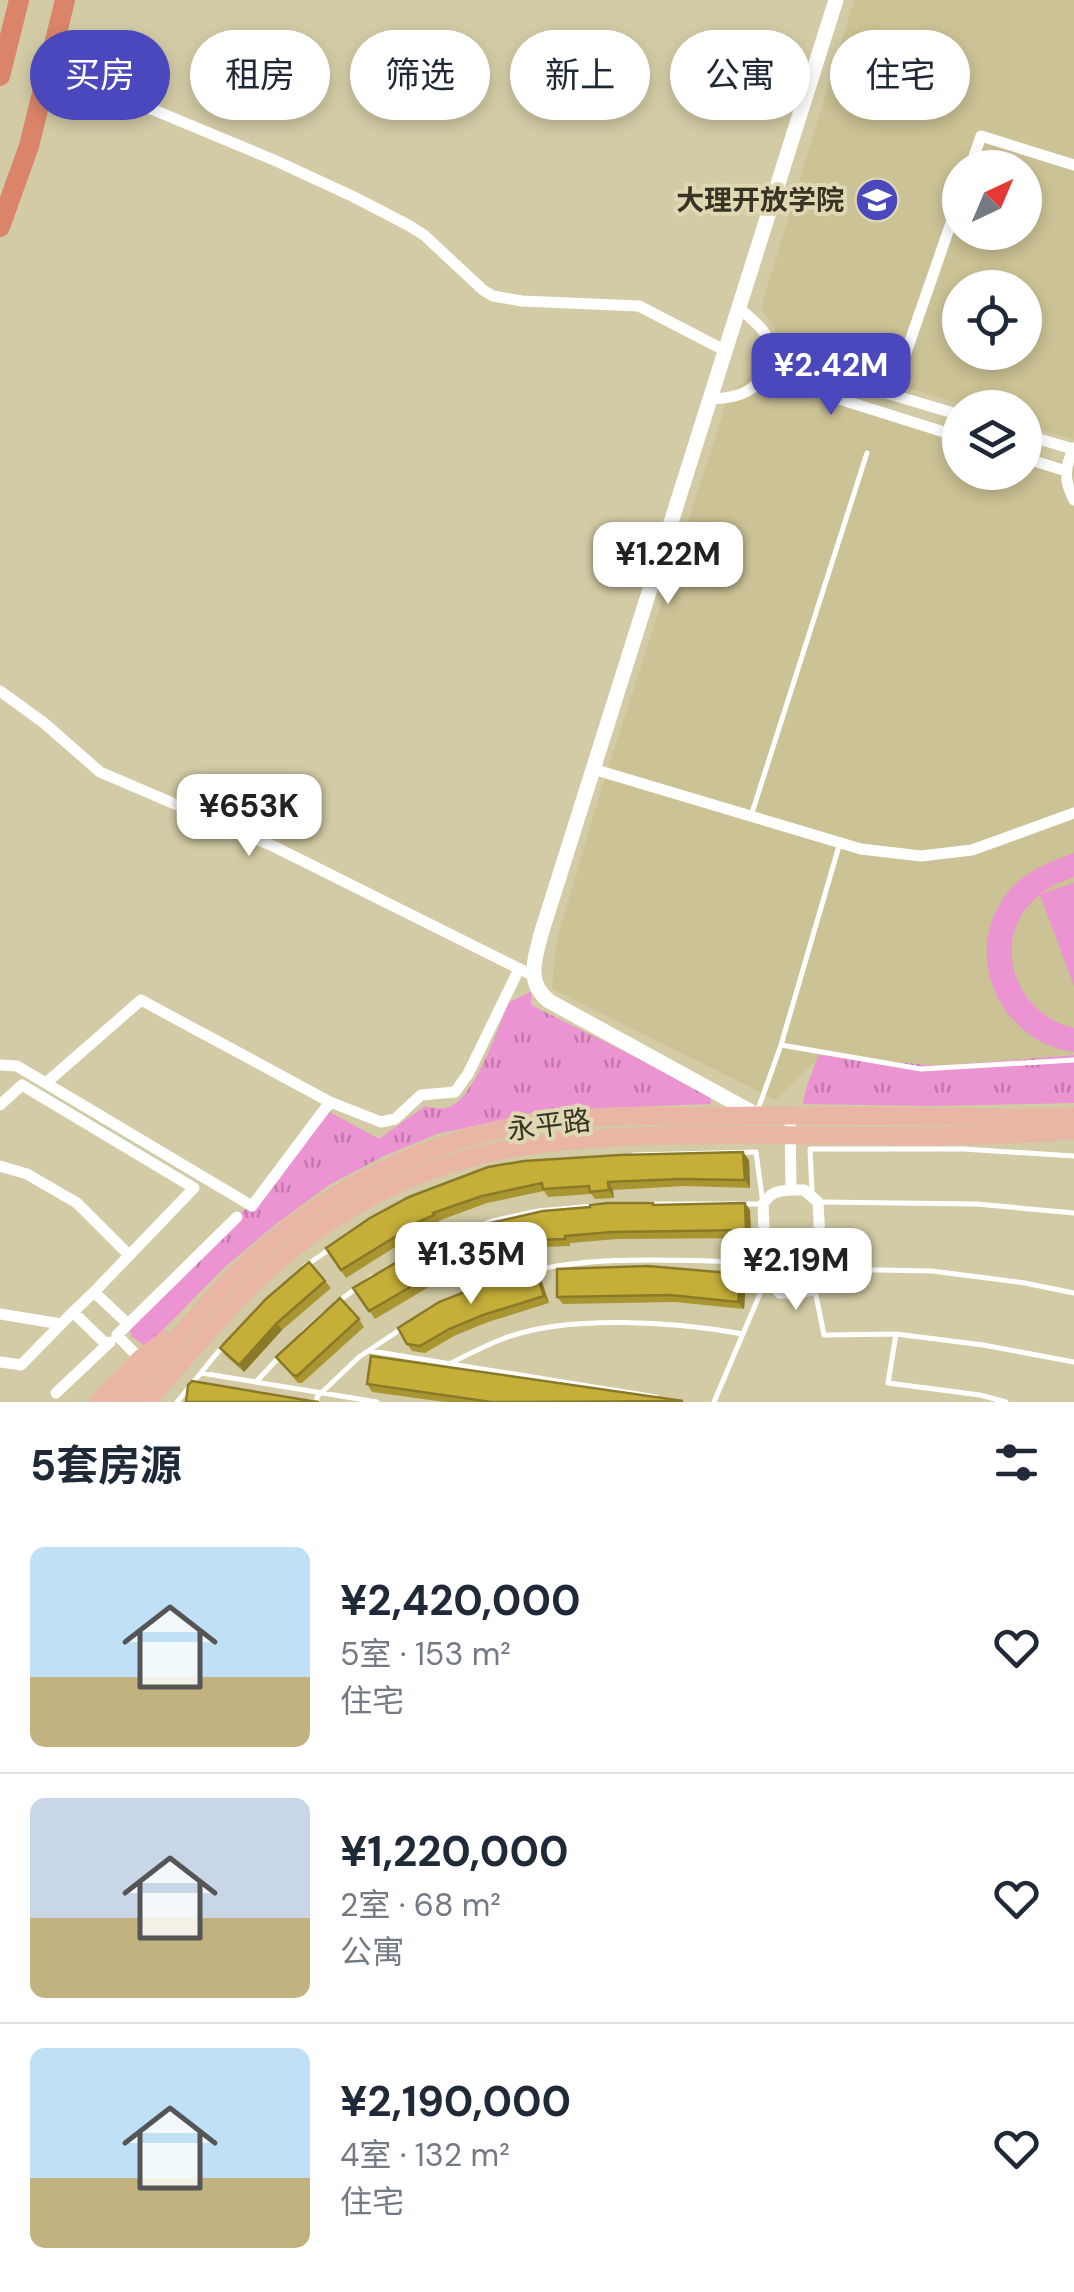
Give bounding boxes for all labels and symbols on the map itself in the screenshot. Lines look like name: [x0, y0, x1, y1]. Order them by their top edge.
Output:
north arrow: [942, 150, 1042, 250]
school or university icon: 大理开放学院: [854, 177, 900, 223]
place label: 大理开放学院: [676, 182, 844, 219]
pin: ¥2.42M: [750, 333, 912, 418]
pin: ¥1.22M: [587, 522, 749, 607]
pin: ¥653K: [179, 774, 319, 859]
street label: 永平路: [505, 1102, 593, 1148]
pin: ¥1.35M: [390, 1222, 552, 1307]
pin: ¥2.19M: [715, 1228, 877, 1313]

